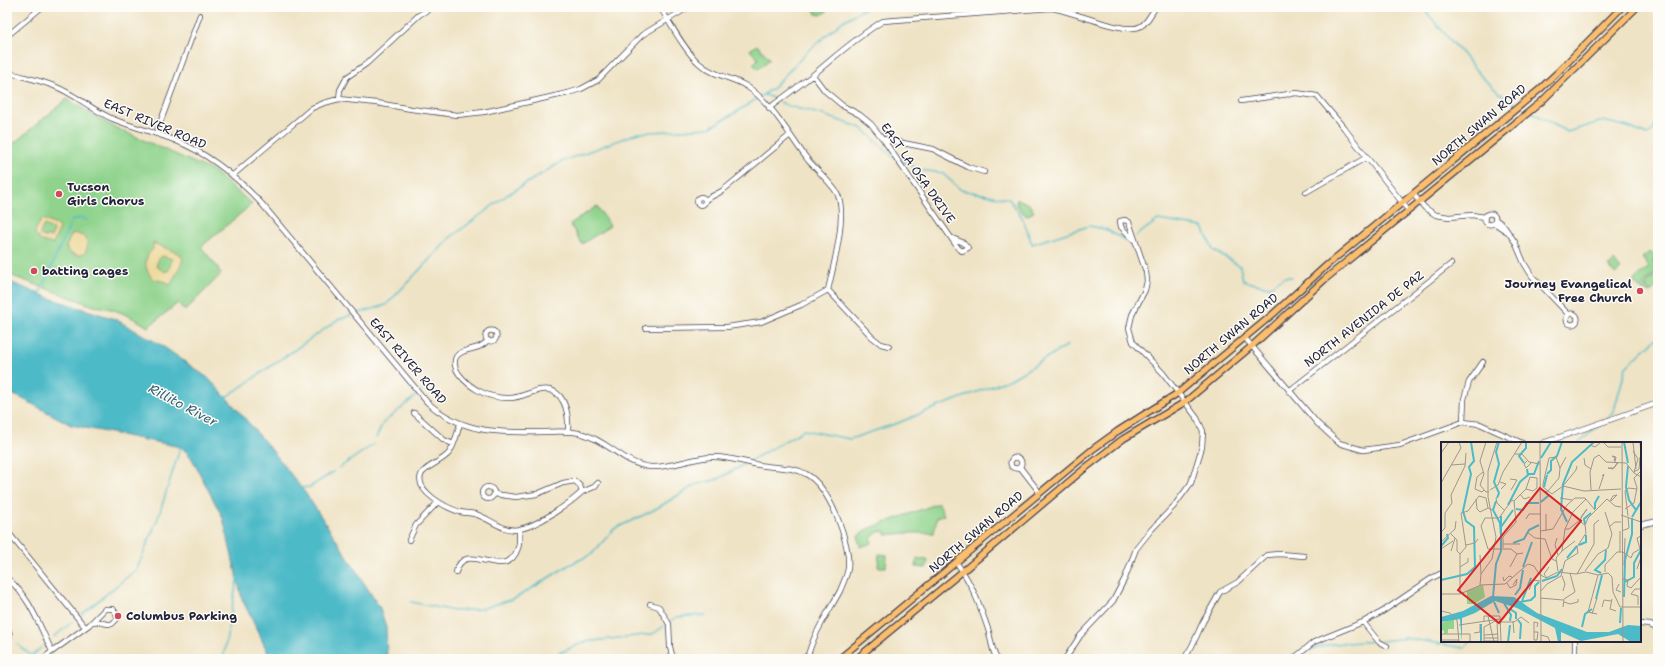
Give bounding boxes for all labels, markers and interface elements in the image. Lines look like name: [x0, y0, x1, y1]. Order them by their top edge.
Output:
street label: NORTH SWAN ROAD: [1428, 81, 1530, 169]
street label: EAST RIVER ROAD: [101, 95, 209, 153]
street label: EAST LA OSA DRIVE: [877, 120, 959, 226]
place label: Tucson Girls Chorus: [67, 179, 144, 209]
marker: Tucson Girls Chorus: [54, 189, 64, 199]
place label: batting cages: [42, 263, 128, 279]
marker: batting cages: [29, 266, 39, 276]
street label: NORTH AVENIDA DE PAZ: [1301, 267, 1427, 371]
place label: Journey Evangelical Free Church: [1505, 276, 1632, 306]
marker: Journey Evangelical Free Church: [1635, 286, 1645, 296]
street label: NORTH SWAN ROAD: [1180, 290, 1282, 378]
street label: EAST RIVER ROAD: [366, 314, 450, 408]
water label: Rillito River: [146, 380, 221, 431]
inset map: [1441, 442, 1641, 642]
street label: NORTH SWAN ROAD: [925, 488, 1027, 576]
place label: Columbus Parking: [126, 608, 237, 624]
marker: Columbus Parking: [113, 611, 123, 621]

